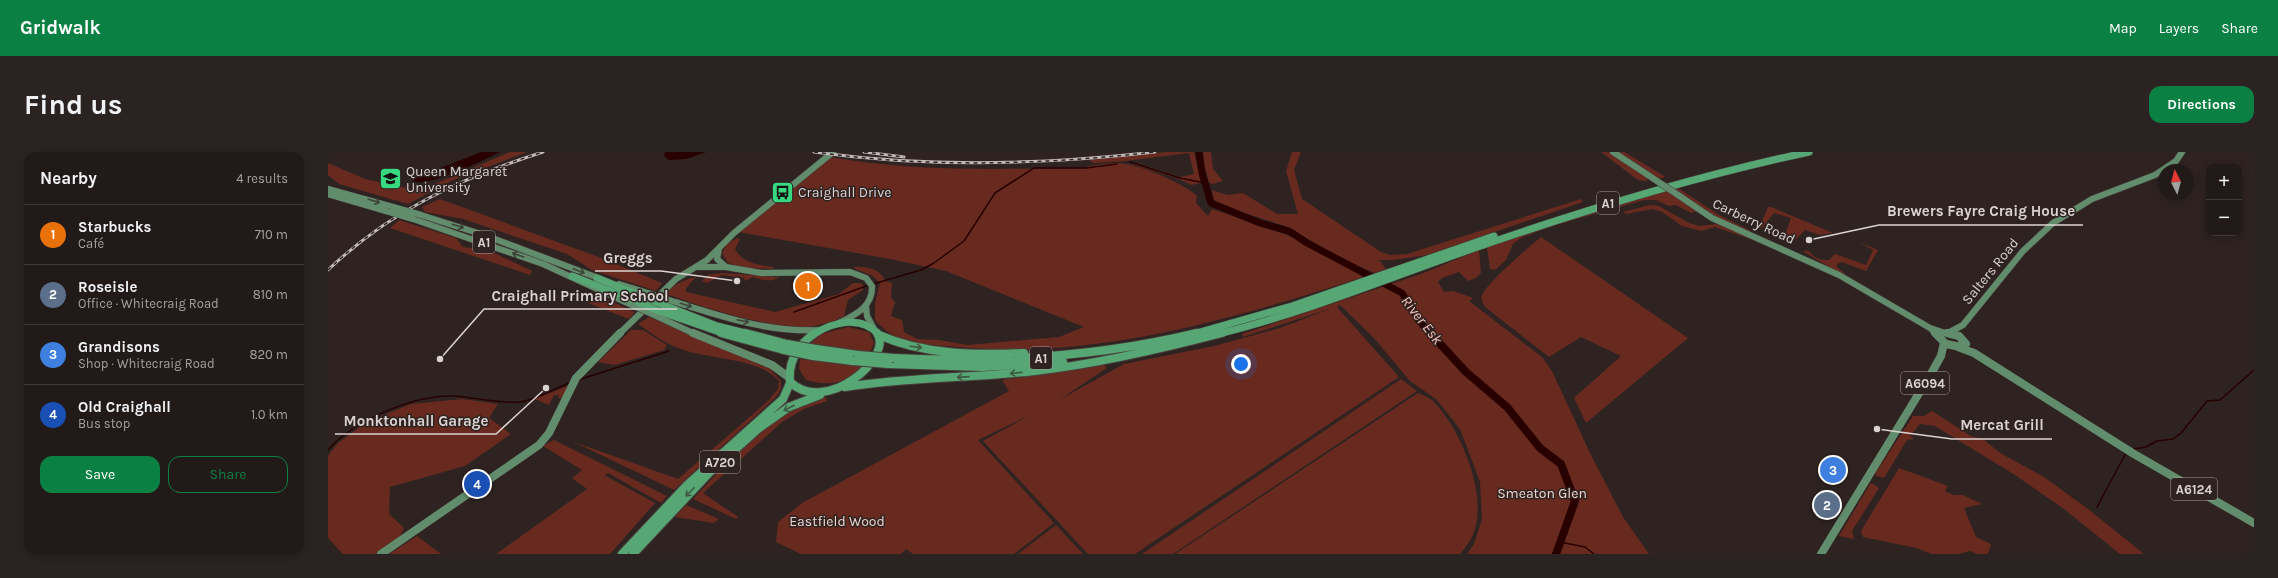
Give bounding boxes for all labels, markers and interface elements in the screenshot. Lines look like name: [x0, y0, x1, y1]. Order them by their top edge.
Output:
text: Gridwalk: [20, 17, 101, 39]
text: Map: [2109, 20, 2137, 37]
text: Layers: [2159, 20, 2199, 37]
text: Share: [2221, 20, 2258, 37]
button: Directions: [2149, 86, 2254, 123]
text: Find us: [24, 88, 123, 121]
place label: Queen Margaret University: [406, 163, 507, 196]
north arrow: [2158, 164, 2194, 200]
map controls: [2206, 164, 2242, 236]
button: +: [2206, 164, 2242, 200]
school or university icon: Queen Margaret University: [377, 166, 403, 192]
text: Nearby: [40, 168, 97, 188]
text: 4 results: [236, 171, 288, 186]
bus stop icon: Craighall Drive: [769, 179, 795, 205]
place label: Craighall Drive: [798, 184, 891, 201]
road number: A1: [1597, 192, 1619, 214]
street label: Carberry Road: [1710, 195, 1798, 248]
one-way arrow: [367, 198, 380, 205]
callout: Brewers Fayre Craig House: [1879, 198, 2083, 225]
button: −: [2206, 200, 2242, 236]
text: Brewers Fayre Craig House: [1887, 202, 2075, 220]
text: Starbucks: [78, 218, 151, 236]
one-way arrow: [451, 223, 463, 231]
text: 1: [51, 227, 55, 242]
text: 710 m: [255, 227, 288, 242]
road number: A1: [473, 231, 495, 253]
street label: Salters Road: [1958, 235, 2022, 308]
text: Café: [78, 236, 104, 251]
callout: Greggs: [595, 244, 661, 271]
text: Greggs: [603, 249, 653, 267]
one-way arrow: [512, 250, 524, 258]
one-way arrow: [573, 268, 585, 276]
pin: 1: [795, 271, 821, 301]
text: Roseisle: [78, 278, 137, 296]
callout: Craighall Primary School: [484, 282, 677, 309]
text: 2: [49, 287, 57, 302]
text: 810 m: [253, 287, 288, 302]
text: Craighall Primary School: [491, 287, 669, 305]
water label: River Esk: [1397, 292, 1447, 348]
text: Office · Whitecraig Road: [78, 296, 219, 311]
one-way arrow: [679, 302, 692, 309]
one-way arrow: [737, 317, 750, 325]
text: Grandisons: [78, 338, 160, 356]
one-way arrow: [909, 343, 922, 351]
text: 3: [49, 347, 57, 362]
text: 820 m: [250, 347, 288, 362]
road number: A1: [1030, 347, 1052, 369]
your location: [1231, 354, 1251, 374]
text: Shop · Whitecraig Road: [78, 356, 215, 371]
one-way arrow: [1010, 369, 1023, 377]
road number: A6094: [1901, 372, 1949, 394]
one-way arrow: [957, 373, 970, 380]
text: Old Craighall: [78, 398, 171, 416]
one-way arrow: [783, 404, 795, 412]
text: 4: [49, 407, 57, 422]
text: 1.0 km: [251, 407, 288, 422]
callout: Monktonhall Garage: [335, 407, 496, 434]
text: Monktonhall Garage: [344, 412, 488, 430]
callout: Mercat Grill: [1952, 412, 2052, 439]
text: Bus stop: [78, 416, 130, 431]
text: Mercat Grill: [1960, 416, 2044, 434]
road number: A720: [700, 451, 740, 473]
pin: 3: [1820, 455, 1846, 485]
button: Save: [40, 456, 160, 493]
button: Share: [168, 456, 288, 493]
pin: 4: [464, 469, 490, 499]
road number: A6124: [2171, 478, 2217, 500]
park label: Smeaton Glen: [1497, 485, 1587, 502]
one-way arrow: [685, 487, 695, 497]
pin: 2: [1814, 490, 1840, 520]
park label: Eastfield Wood: [789, 513, 885, 530]

